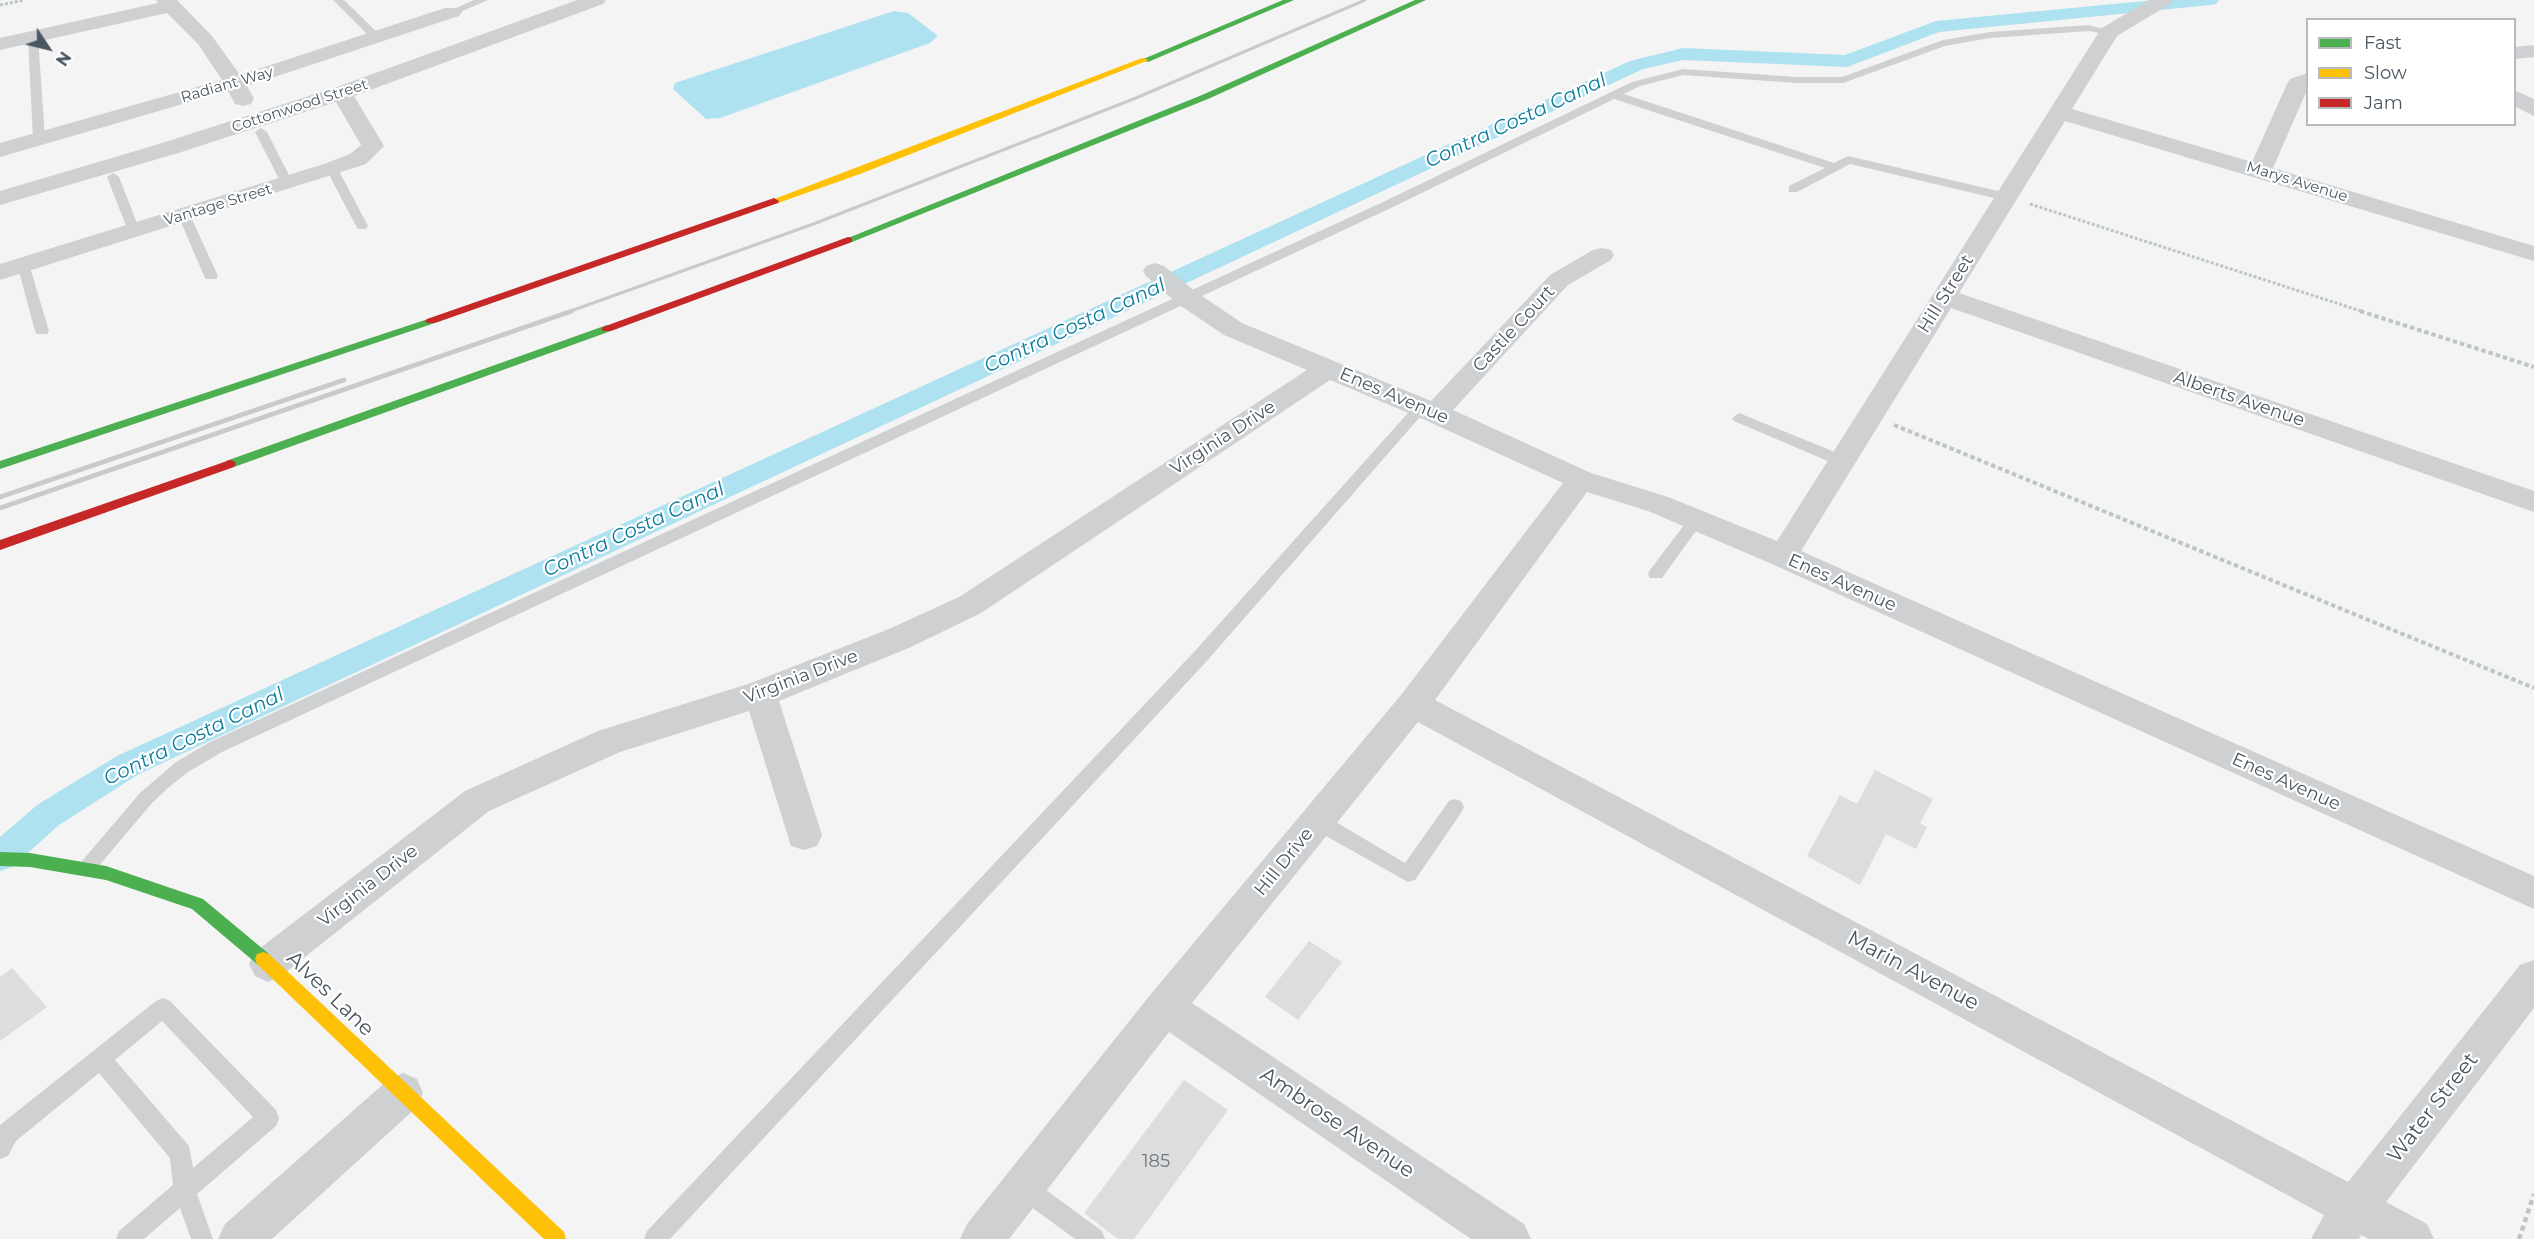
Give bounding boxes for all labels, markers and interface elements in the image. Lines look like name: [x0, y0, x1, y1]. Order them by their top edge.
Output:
north arrow: [18, 18, 78, 78]
legend: [2306, 18, 2516, 126]
text: Fast: [2364, 32, 2402, 54]
text: N: [52, 48, 75, 69]
text: Slow: [2364, 62, 2407, 84]
street label: Radiant Way: [179, 63, 275, 107]
water label: Contra Costa Canal: [1421, 68, 1611, 174]
street label: Cottonwood Street: [230, 75, 370, 137]
text: Jam: [2364, 92, 2403, 114]
street label: Marys Avenue: [2244, 158, 2350, 206]
street label: Vantage Street: [162, 180, 274, 230]
street label: Hill Street: [1913, 251, 1979, 337]
water label: Contra Costa Canal: [980, 273, 1170, 379]
street label: Castle Court: [1468, 281, 1560, 377]
street label: Enes Avenue: [1336, 363, 1452, 429]
street label: Alberts Avenue: [2171, 366, 2307, 432]
street label: Virginia Drive: [1166, 396, 1280, 480]
water label: Contra Costa Canal: [539, 477, 729, 583]
street label: Enes Avenue: [1784, 549, 1900, 617]
street label: Virginia Drive: [741, 645, 861, 709]
water label: Contra Costa Canal: [100, 683, 288, 791]
street label: Enes Avenue: [2228, 748, 2344, 816]
street label: Hill Drive: [1250, 824, 1318, 900]
street label: Virginia Drive: [314, 840, 422, 932]
street label: Marin Avenue: [1843, 926, 1983, 1016]
street label: Alves Lane: [281, 946, 379, 1042]
street label: Water Street: [2382, 1048, 2484, 1168]
street label: Ambrose Avenue: [1255, 1062, 1419, 1184]
house number: 185: [1142, 1151, 1170, 1173]

